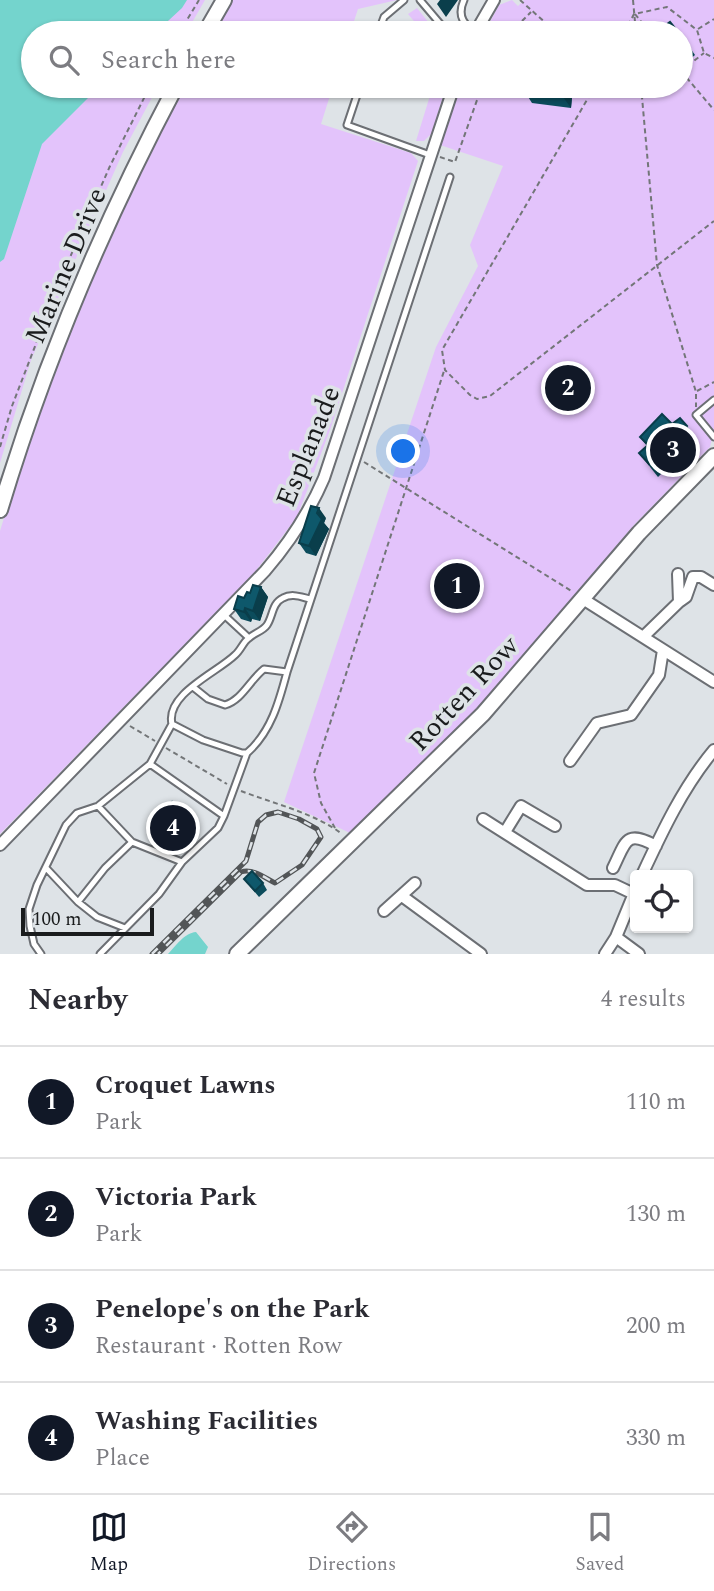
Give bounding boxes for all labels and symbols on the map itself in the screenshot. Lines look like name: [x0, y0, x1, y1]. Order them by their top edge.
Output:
street label: Marine Drive: [14, 181, 119, 350]
pin: 2: [545, 362, 591, 414]
street label: Esplanade: [265, 380, 352, 514]
pin: 3: [650, 424, 696, 476]
your location: [386, 434, 420, 468]
pin: 1: [434, 560, 480, 612]
street label: Rotten Row: [399, 626, 530, 762]
pin: 4: [150, 802, 196, 854]
scale bar: [21, 905, 154, 937]

